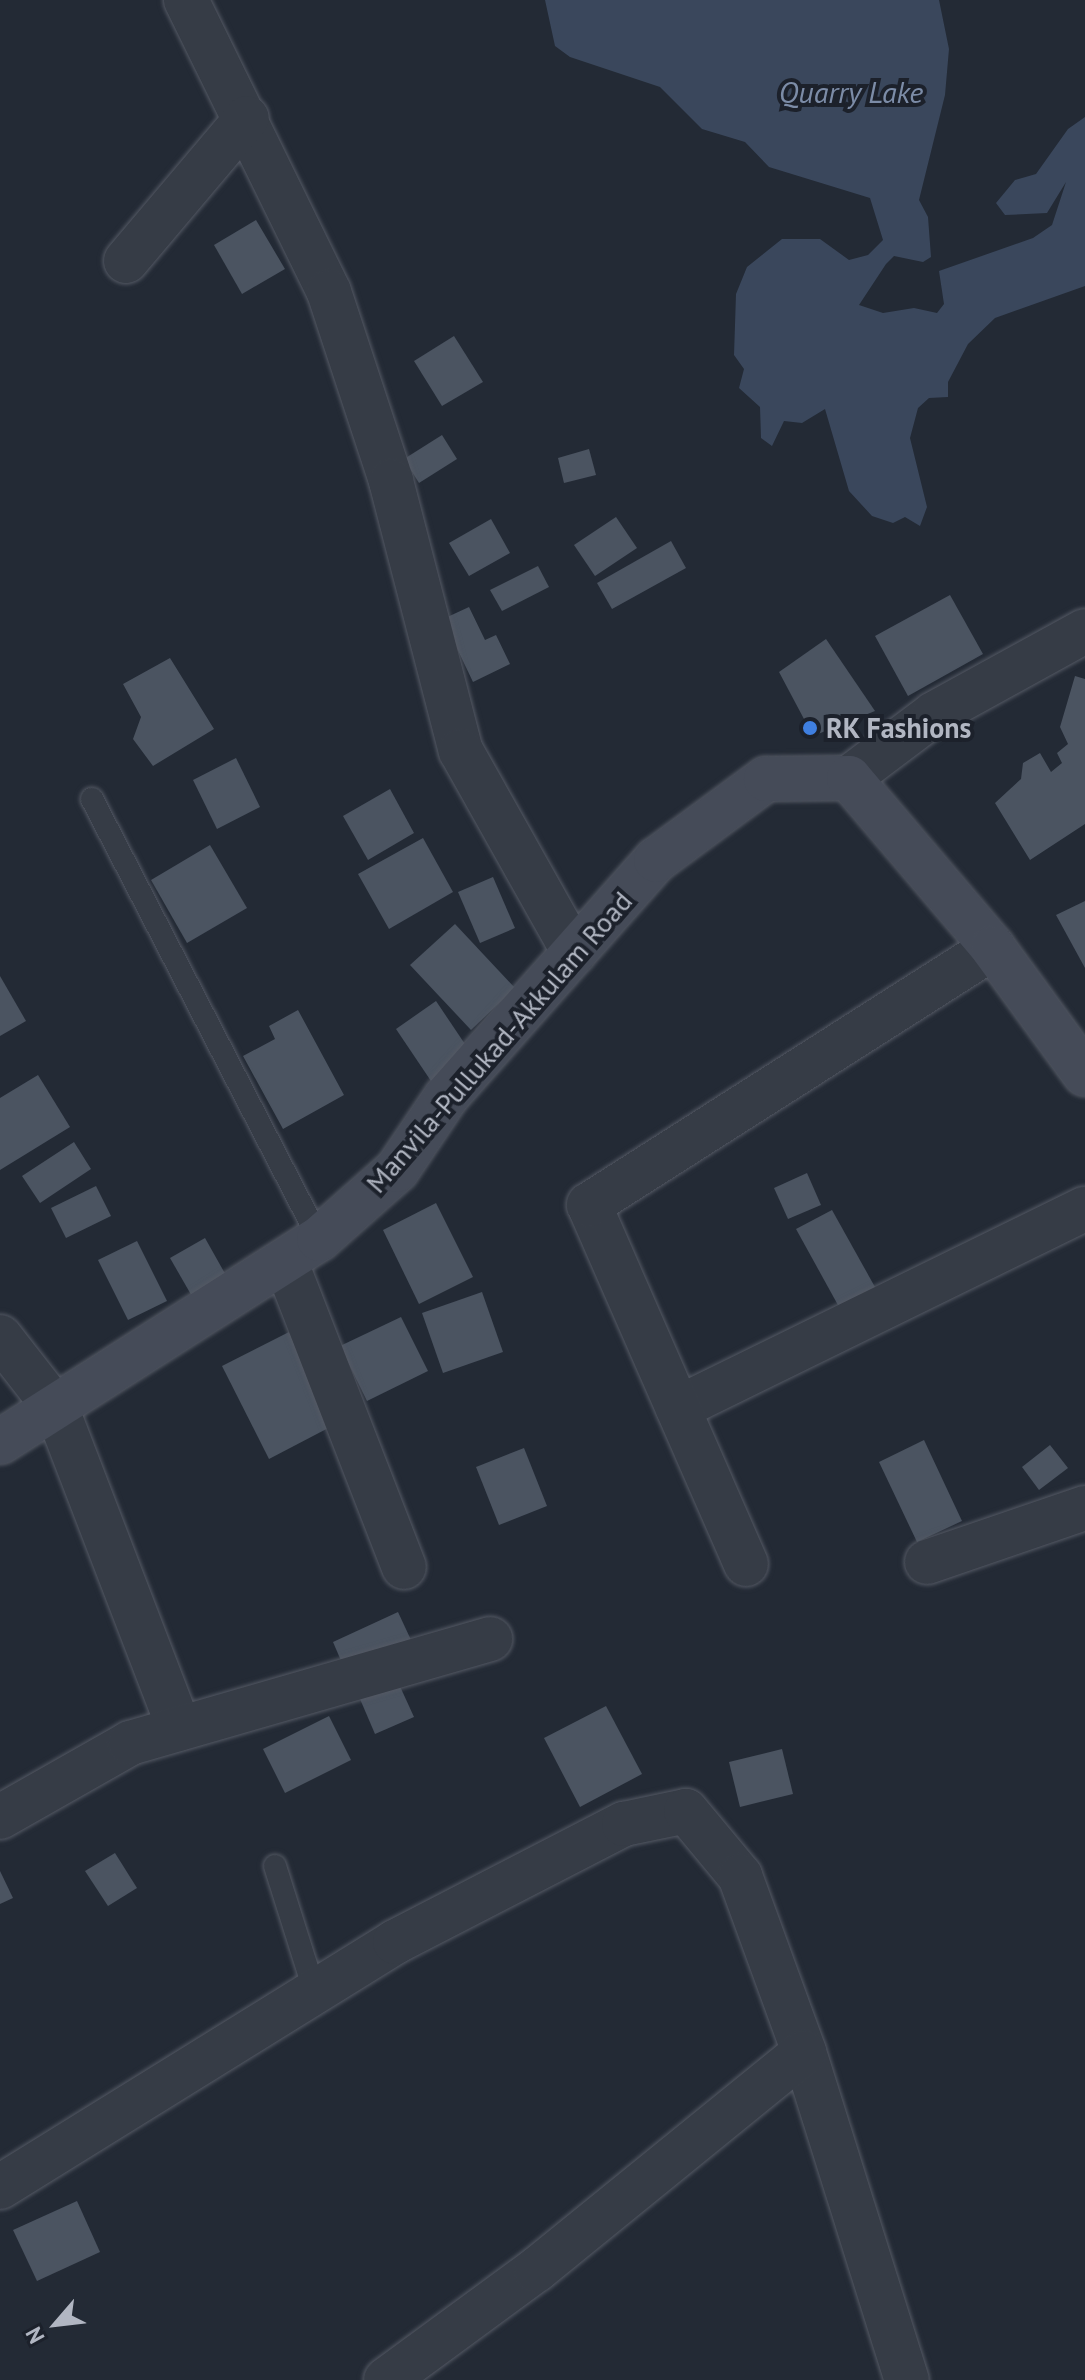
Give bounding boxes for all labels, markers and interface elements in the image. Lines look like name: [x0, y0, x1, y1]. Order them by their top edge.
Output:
water label: Quarry Lake: [778, 74, 924, 110]
place label: RK Fashions: [826, 711, 972, 745]
marker: RK Fashions: [801, 719, 819, 737]
street label: Manvila-Pullukad-Akkulam Road: [359, 885, 639, 1199]
north arrow: [16, 2284, 96, 2364]
text: N: [19, 2322, 51, 2348]

